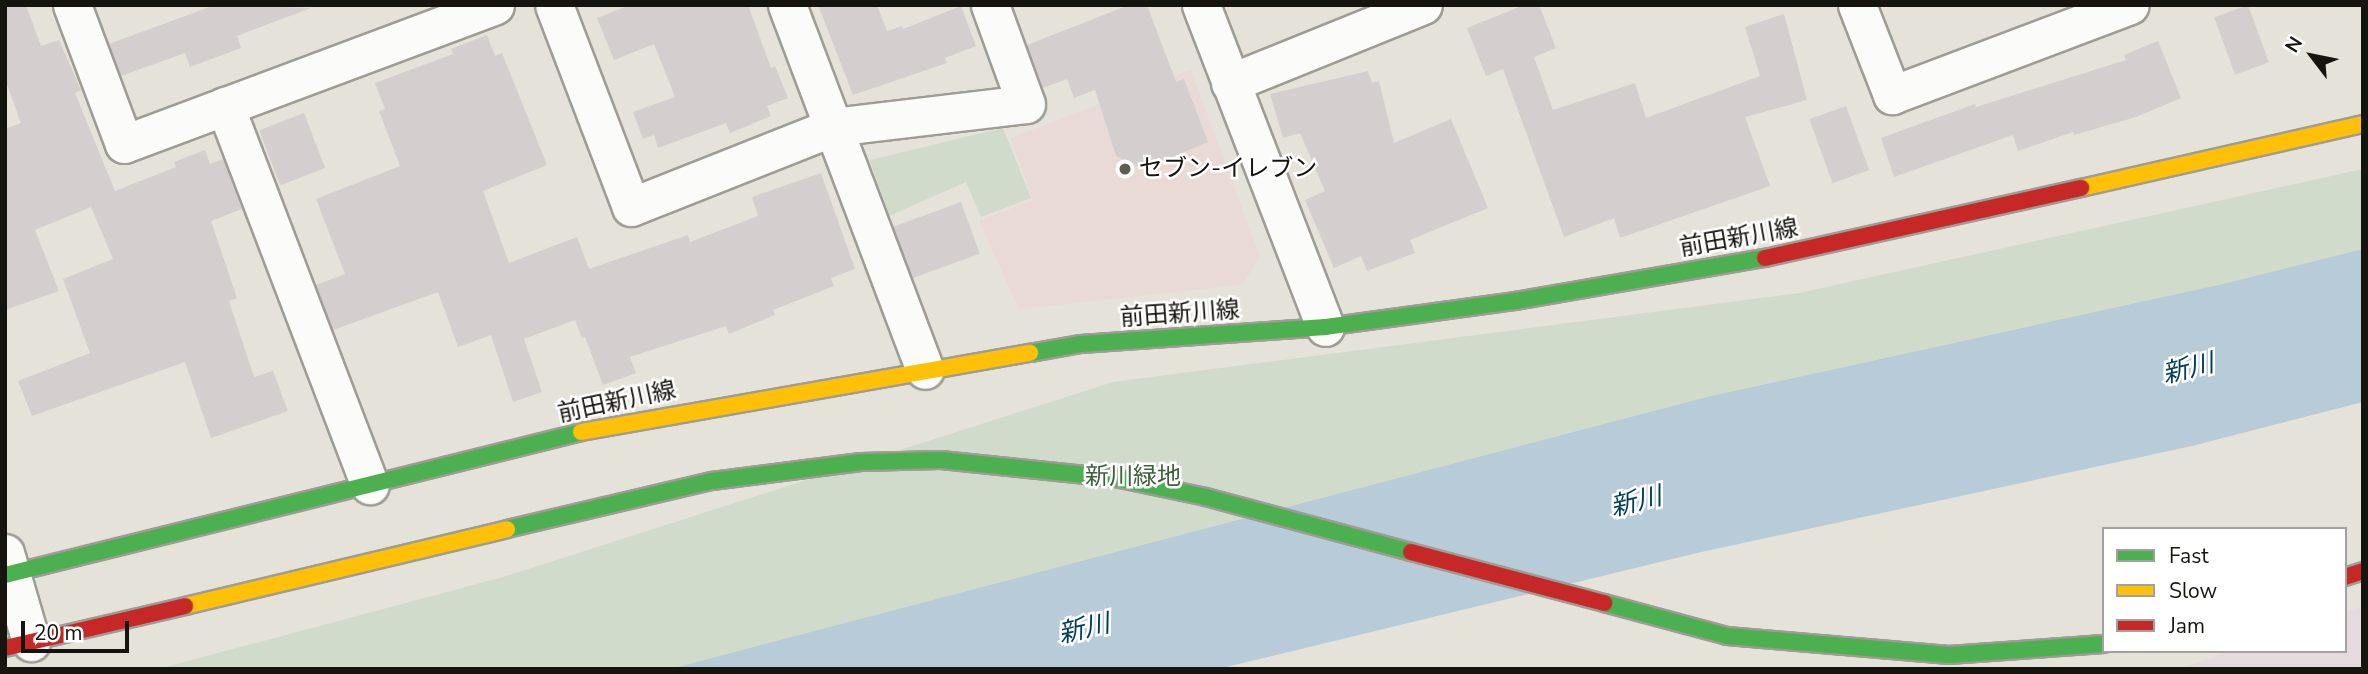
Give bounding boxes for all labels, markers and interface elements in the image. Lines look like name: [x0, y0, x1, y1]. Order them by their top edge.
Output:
north arrow: [2277, 21, 2347, 91]
text: N: [2279, 32, 2309, 58]
place label: セブン-イレブン: [1139, 155, 1317, 183]
marker: セブン-イレブン: [1117, 161, 1133, 177]
street label: 前田新川線: [1677, 213, 1801, 263]
street label: 前田新川線: [1119, 295, 1241, 333]
water label: 新川: [2159, 348, 2217, 390]
street label: 前田新川線: [555, 375, 679, 429]
park label: 新川緑地: [1085, 463, 1181, 491]
water label: 新川: [1607, 481, 1665, 523]
legend: [2102, 527, 2347, 653]
text: Fast: [2169, 542, 2209, 570]
text: Slow: [2169, 577, 2217, 605]
scale bar: [24, 608, 133, 652]
water label: 新川: [1055, 608, 1113, 650]
text: Jam: [2169, 612, 2205, 640]
text: 20 m: [34, 619, 83, 647]

